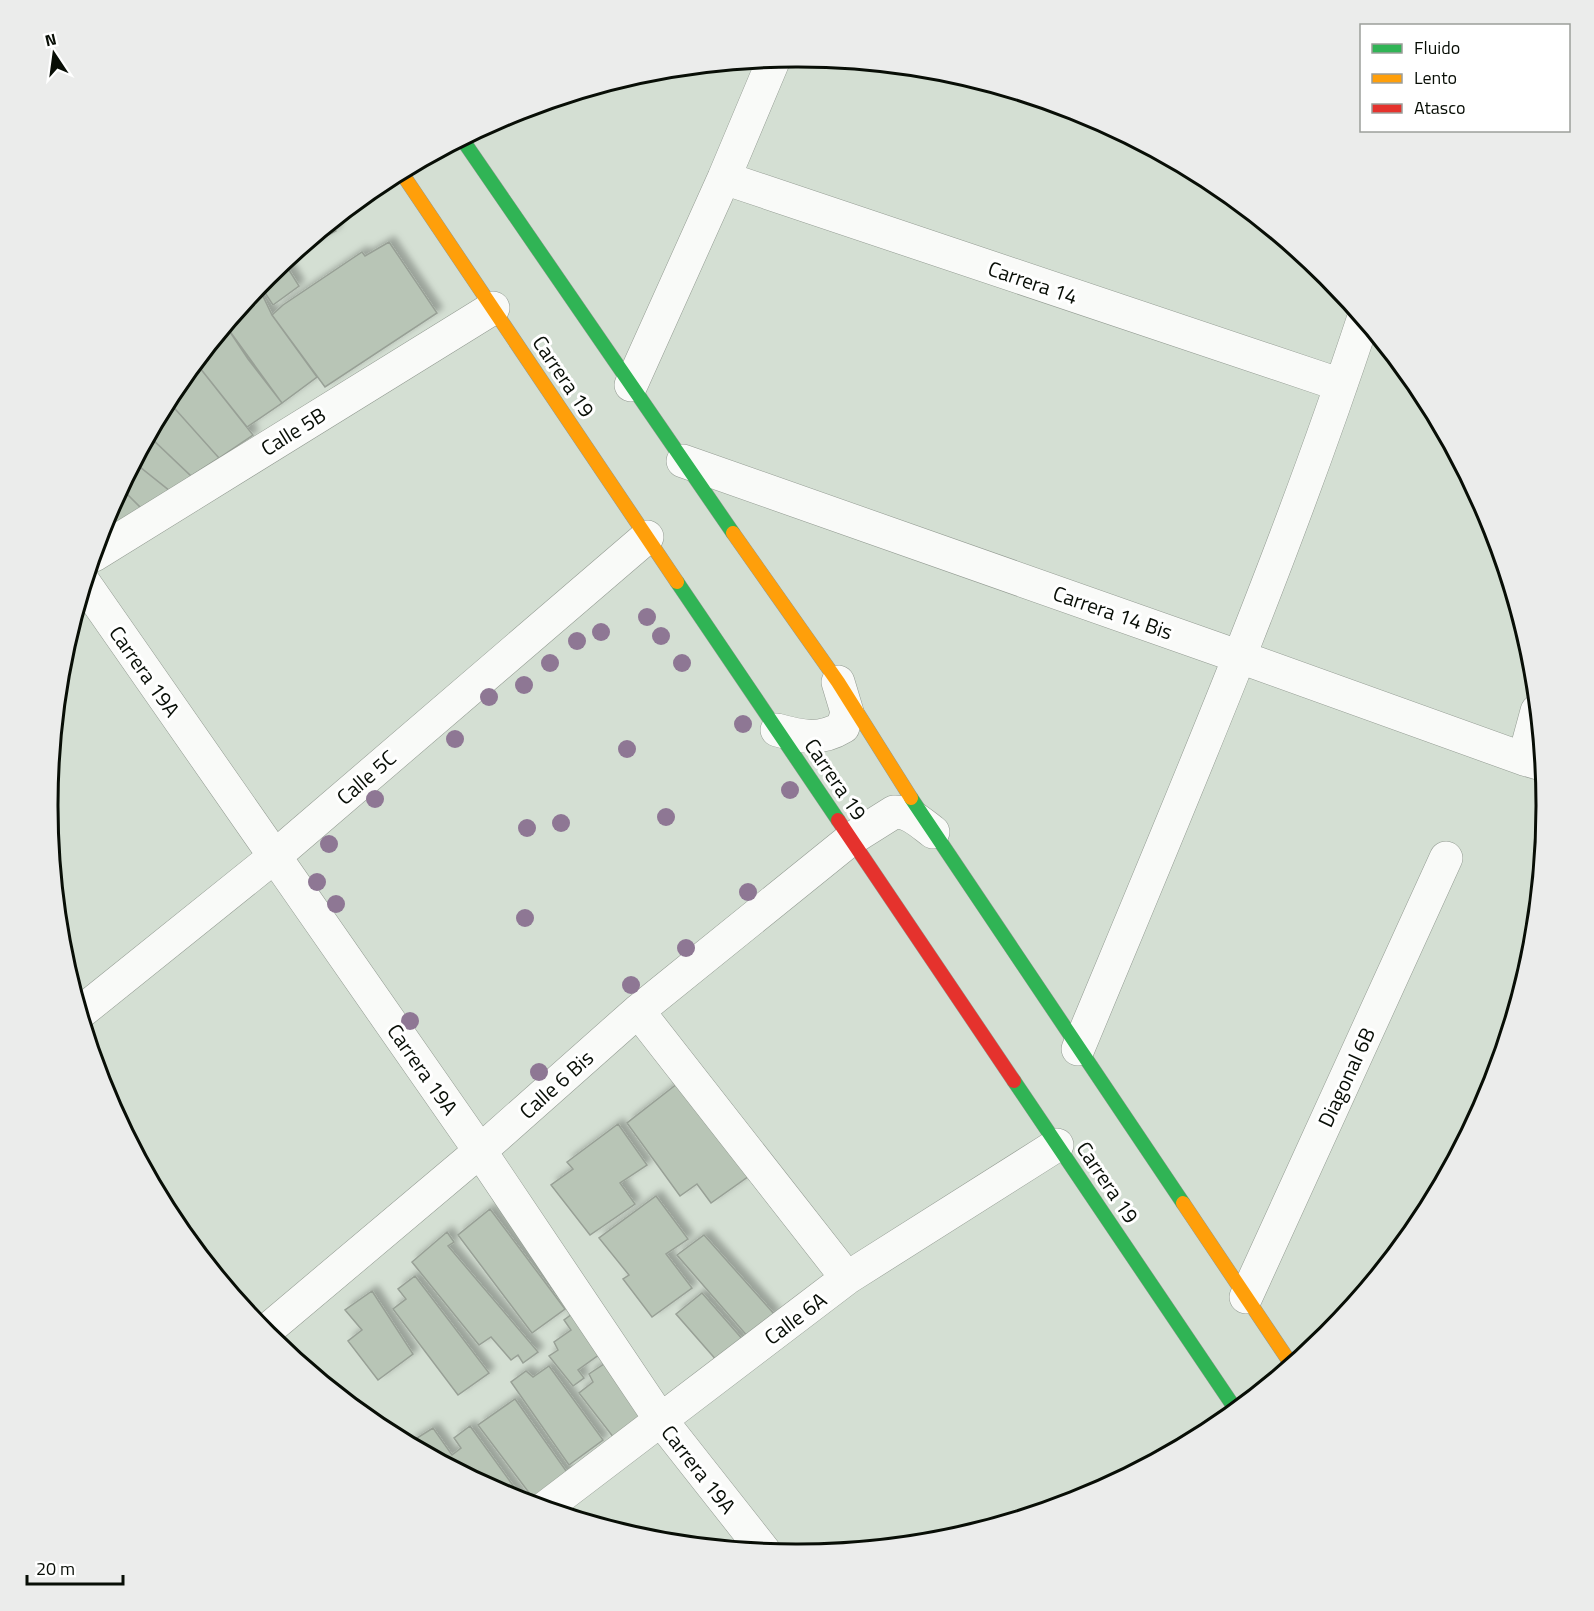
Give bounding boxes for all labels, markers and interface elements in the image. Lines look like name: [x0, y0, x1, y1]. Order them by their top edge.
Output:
north arrow: [24, 24, 84, 84]
legend: [1360, 24, 1570, 132]
text: N: [43, 26, 59, 52]
text: Fluido: [1414, 34, 1460, 61]
text: Lento: [1414, 64, 1457, 91]
text: Atasco: [1414, 94, 1465, 121]
street label: Carrera 14: [984, 252, 1082, 312]
street label: Carrera 19: [525, 329, 603, 423]
street label: Calle 5B: [254, 398, 332, 464]
street label: Carrera 14 Bis: [1049, 577, 1177, 647]
street label: Carrera 19A: [102, 619, 189, 724]
street label: Carrera 19: [797, 732, 875, 826]
street label: Calle 5C: [329, 742, 403, 812]
street label: Carrera 19A: [380, 1017, 467, 1122]
street label: Diagonal 6B: [1309, 1022, 1383, 1132]
street label: Calle 6 Bis: [512, 1042, 600, 1126]
street label: Carrera 19: [1069, 1135, 1147, 1229]
street label: Calle 6A: [757, 1284, 833, 1352]
street label: Carrera 19A: [654, 1418, 744, 1521]
scale bar: [27, 1548, 123, 1586]
text: 20 m: [36, 1555, 75, 1582]

